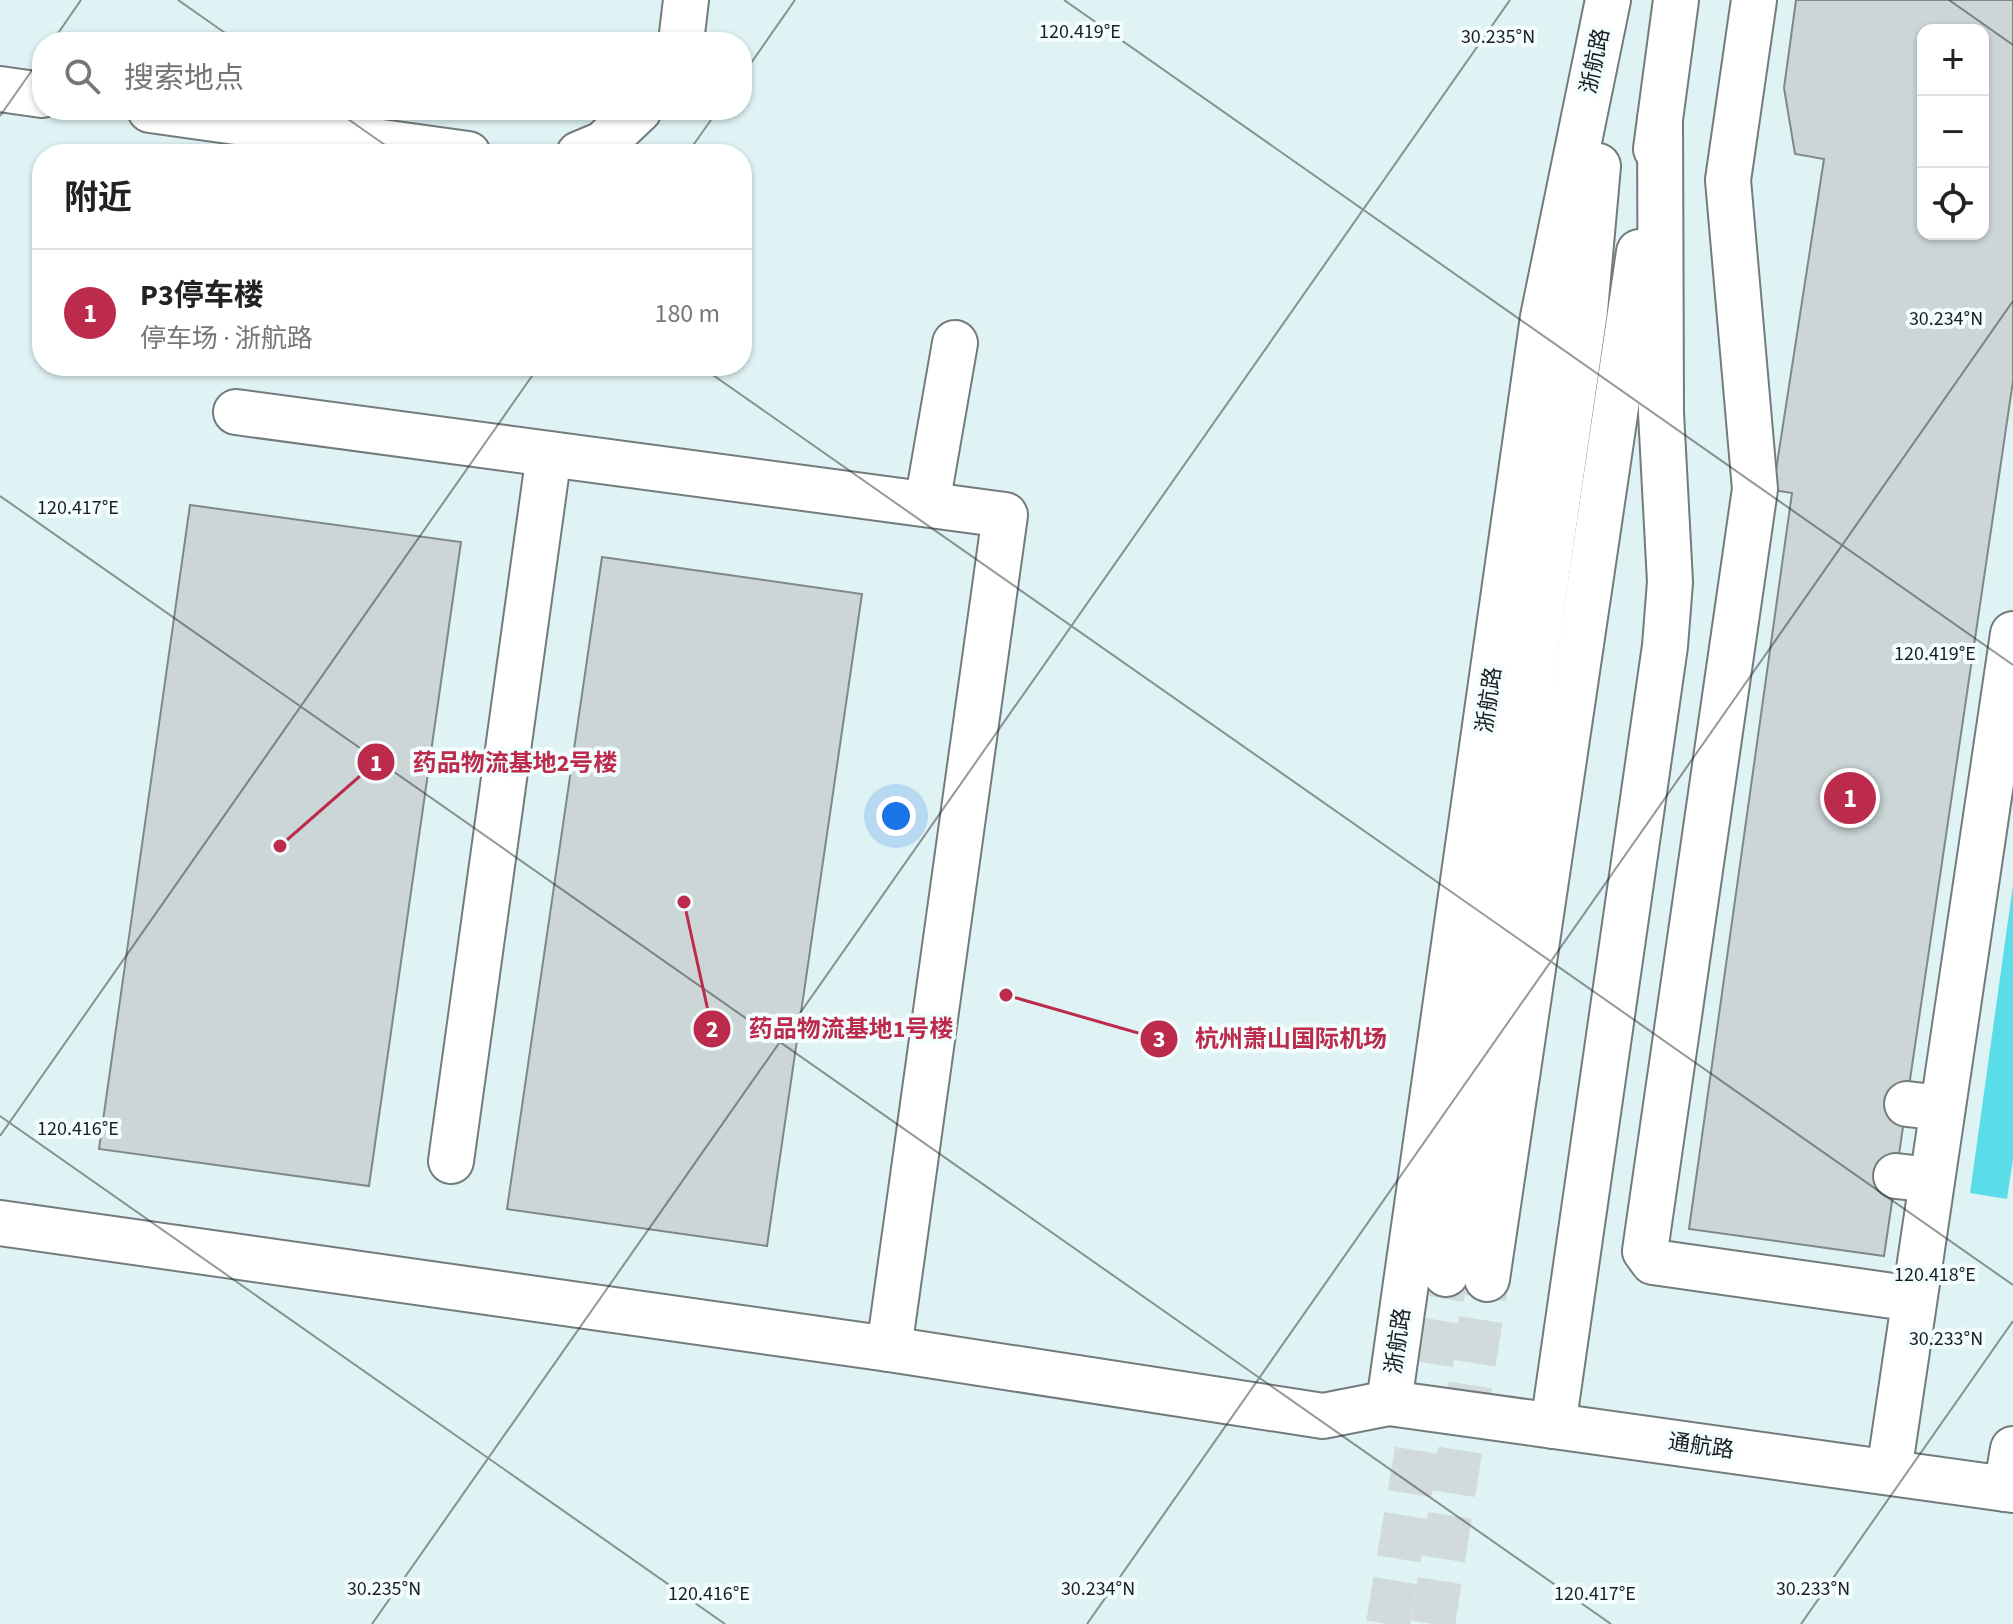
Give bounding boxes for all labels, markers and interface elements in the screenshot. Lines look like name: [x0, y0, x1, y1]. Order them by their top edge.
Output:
text: 120.419°E: [1039, 18, 1121, 46]
text: 30.235°N: [1461, 23, 1535, 51]
map controls: [1917, 24, 1989, 240]
button: +: [1917, 24, 1989, 96]
street label: 浙航路: [1572, 25, 1618, 97]
search box: [32, 32, 752, 120]
icon: search: [60, 54, 104, 98]
text: 搜索地点: [124, 57, 244, 100]
button: −: [1917, 96, 1989, 168]
button: locate: [1917, 168, 1989, 240]
text: 附近: [64, 174, 132, 223]
text: P3停车楼: [140, 274, 264, 317]
text: 1: [83, 295, 97, 332]
text: 180 m: [654, 295, 720, 332]
text: 30.234°N: [1909, 305, 1983, 333]
text: 停车场 · 浙航路: [140, 320, 313, 357]
text: 120.417°E: [37, 494, 119, 522]
text: 120.419°E: [1894, 640, 1976, 668]
street label: 浙航路: [1469, 665, 1509, 735]
callout: 药品物流基地2号楼: [356, 738, 633, 786]
text: 1: [370, 746, 382, 781]
text: 药品物流基地2号楼: [413, 746, 617, 781]
pin: 1: [1824, 768, 1876, 828]
your location: [876, 796, 916, 836]
callout: 药品物流基地1号楼: [692, 1005, 969, 1053]
text: 2: [706, 1012, 718, 1047]
text: 药品物流基地1号楼: [749, 1012, 953, 1047]
callout: 杭州萧山国际机场: [1139, 1015, 1403, 1063]
text: 3: [1153, 1022, 1165, 1057]
text: 杭州萧山国际机场: [1195, 1022, 1387, 1057]
text: 120.416°E: [37, 1115, 119, 1143]
text: 120.418°E: [1894, 1261, 1976, 1289]
street label: 浙航路: [1378, 1306, 1418, 1376]
text: 30.233°N: [1909, 1325, 1983, 1353]
street label: 通航路: [1666, 1426, 1736, 1466]
text: 30.235°N: [347, 1575, 421, 1603]
text: 30.234°N: [1061, 1575, 1135, 1603]
text: 30.233°N: [1776, 1575, 1850, 1603]
text: 120.416°E: [668, 1580, 750, 1608]
text: 120.417°E: [1554, 1580, 1636, 1608]

